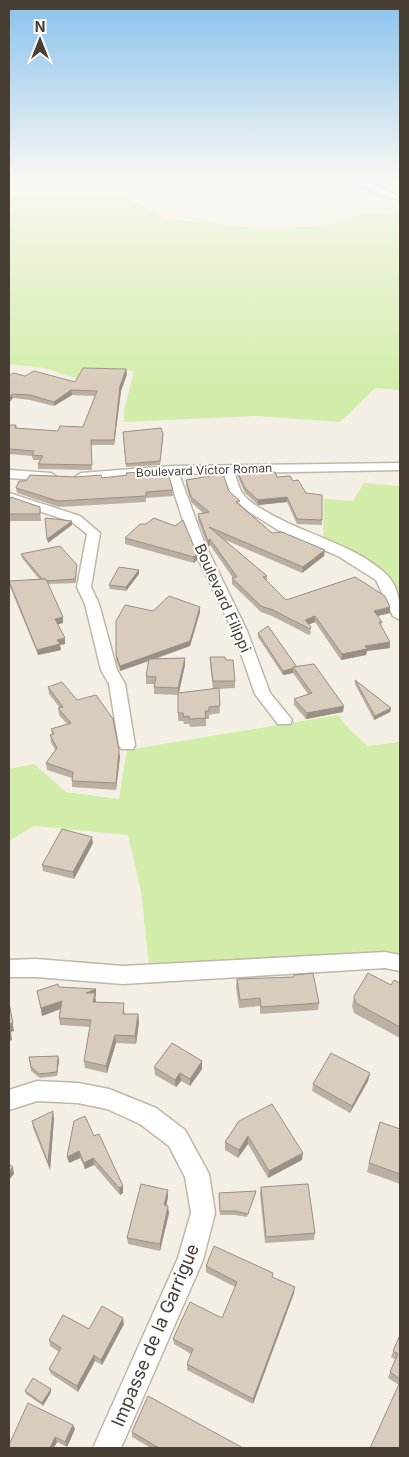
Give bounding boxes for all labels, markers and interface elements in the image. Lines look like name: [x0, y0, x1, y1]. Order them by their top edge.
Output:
north arrow: [15, 15, 65, 65]
text: N: [35, 18, 45, 35]
street label: Boulevard Victor Roman: [136, 460, 272, 480]
street label: Boulevard Filippi: [191, 541, 255, 655]
street label: Impasse de la Garrigue: [107, 1240, 203, 1430]

